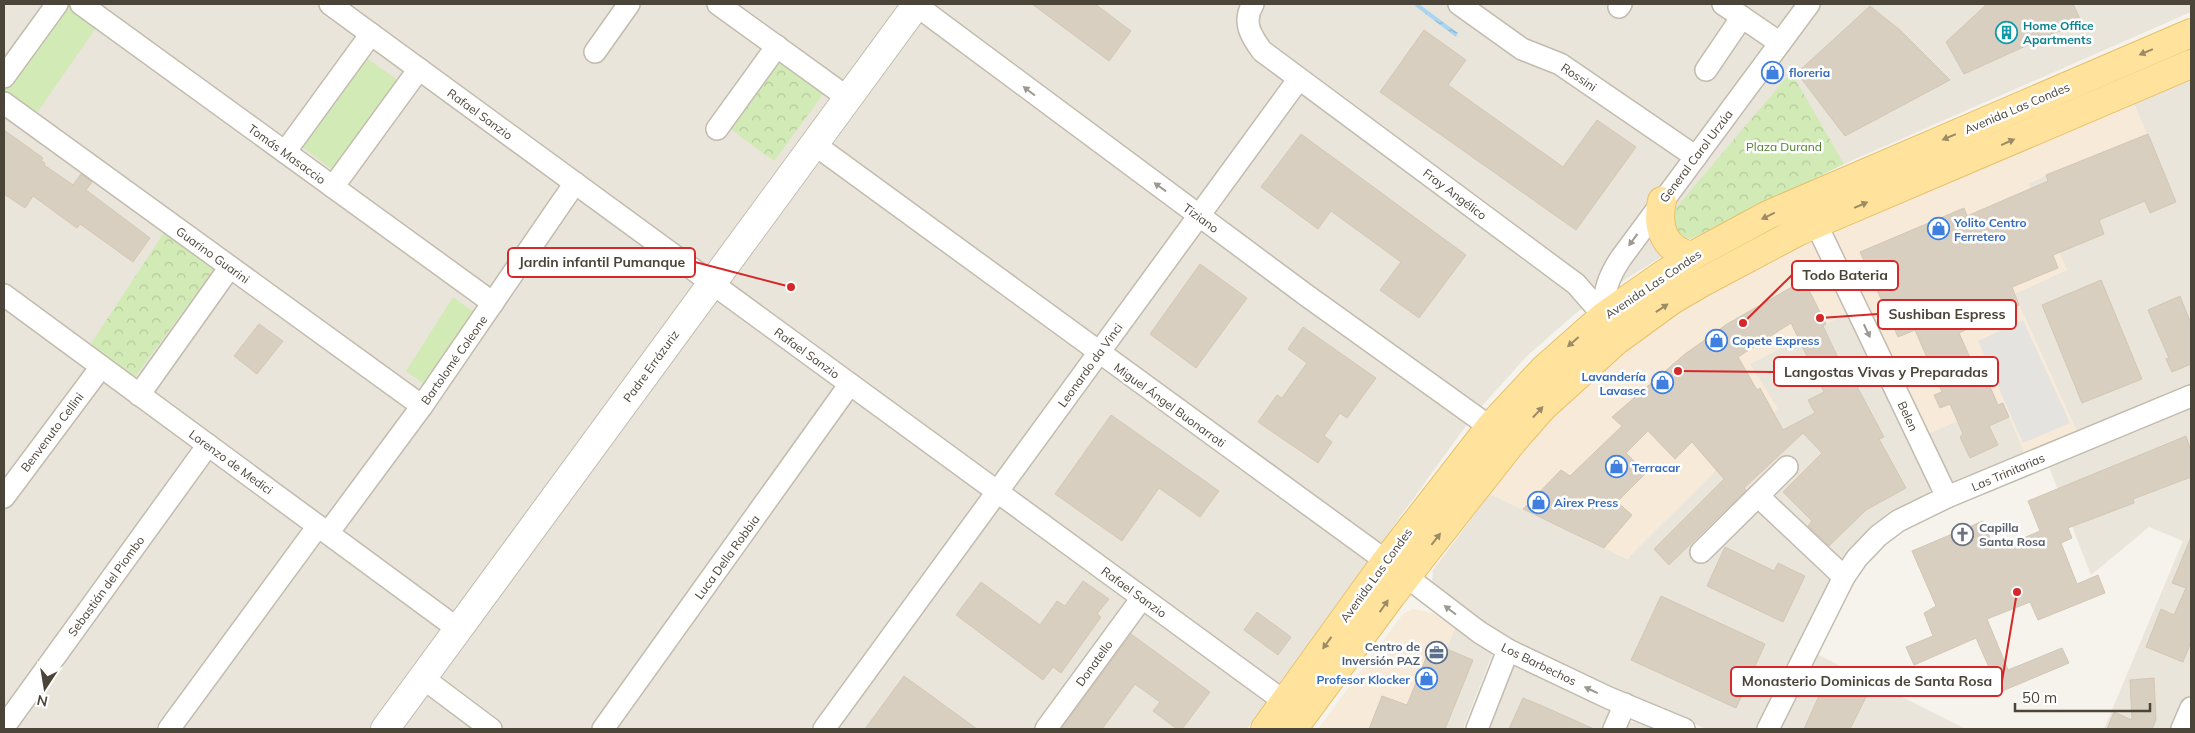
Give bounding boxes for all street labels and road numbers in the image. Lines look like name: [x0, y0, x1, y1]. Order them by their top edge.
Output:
street label: Rossini: [1558, 60, 1600, 94]
street label: Avenida Las Condes: [1962, 79, 2072, 137]
street label: Rafael Sanzio: [445, 85, 516, 143]
street label: General Carol Urzúa: [1656, 107, 1736, 205]
street label: Tomás Masaccio: [245, 121, 329, 187]
street label: Fray Angélico: [1420, 165, 1490, 223]
street label: Tiziano: [1180, 200, 1222, 236]
street label: Guarino Guarini: [173, 223, 253, 287]
street label: Avenida Las Condes: [1602, 246, 1704, 322]
street label: Bartolomé Coleone: [418, 313, 490, 407]
street label: Leonardo da Vinci: [1054, 320, 1126, 410]
street label: Rafael Sanzio: [772, 324, 843, 382]
street label: Padre Errázuriz: [620, 327, 682, 405]
street label: Miguel Ángel Buonarroti: [1111, 360, 1229, 451]
street label: Benvenuto Cellini: [17, 389, 87, 475]
street label: Belen: [1895, 399, 1921, 433]
street label: Lorenzo de Medici: [186, 427, 276, 497]
street label: Las Trinitarias: [1969, 450, 2047, 494]
street label: Luca Della Robbia: [691, 512, 763, 602]
street label: Avenida Las Condes: [1337, 525, 1415, 625]
street label: Sebastián del Piombo: [65, 533, 148, 639]
street label: Rafael Sanzio: [1099, 563, 1170, 621]
street label: Donatello: [1072, 637, 1116, 689]
street label: Los Barbechos: [1499, 639, 1579, 689]

